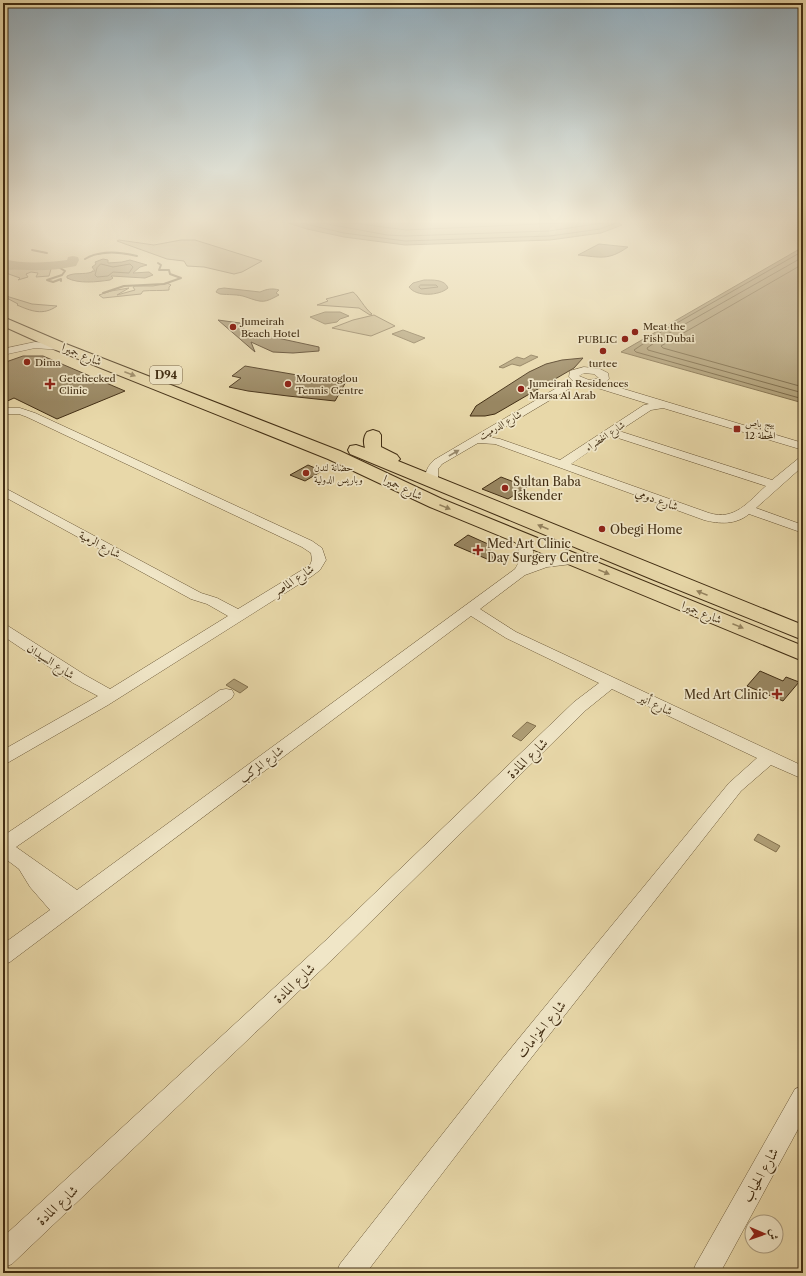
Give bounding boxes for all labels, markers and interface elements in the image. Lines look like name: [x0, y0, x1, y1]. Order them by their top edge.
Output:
place label: Jumeirah Beach Hotel: [239, 315, 300, 340]
place label: Meat the Fish Dubai: [643, 320, 694, 345]
marker: Jumeirah Beach Hotel: [228, 322, 238, 332]
marker: Meat the Fish Dubai: [630, 327, 640, 337]
place label: PUBLIC: [578, 333, 617, 346]
marker: PUBLIC: [620, 334, 630, 344]
street label: شارع جميرا: [58, 339, 104, 373]
marker: turtee: [598, 346, 608, 356]
place label: Dima: [35, 356, 61, 369]
marker: Dima: [22, 357, 32, 367]
place label: turtee: [589, 357, 618, 370]
road number: D94: [150, 366, 182, 384]
one-way arrow: [125, 371, 137, 377]
place label: Getchecked Clinic: [59, 372, 116, 397]
place label: Mouratoglou Tennis Centre: [296, 372, 364, 397]
place label: Jumeirah Residences Marsa Al Arab: [527, 377, 628, 402]
marker: Getchecked Clinic: [44, 378, 56, 390]
marker: Mouratoglou Tennis Centre: [283, 379, 293, 389]
marker: Jumeirah Residences Marsa Al Arab: [516, 384, 526, 394]
street label: شارع الدرميت: [476, 407, 526, 445]
place label: بيج باص المحطة 12: [745, 417, 775, 442]
street label: شارع الخضراء: [583, 418, 629, 456]
marker: بيج باص المحطة 12: [732, 424, 742, 434]
one-way arrow: [448, 449, 460, 456]
place label: حضانة لندن وباريس الدولية: [314, 461, 363, 487]
marker: حضانة لندن وباريس الدولية: [301, 468, 311, 478]
street label: شارع جميرا: [379, 471, 425, 507]
place label: Sultan Baba Iskender: [513, 474, 581, 503]
marker: Sultan Baba Iskender: [500, 483, 510, 493]
street label: شارع دومي: [632, 484, 681, 517]
one-way arrow: [439, 504, 450, 510]
place label: Obegi Home: [610, 522, 683, 537]
one-way arrow: [537, 524, 548, 530]
marker: Obegi Home: [597, 524, 607, 534]
street label: شارع الرمية: [75, 527, 123, 565]
place label: Med Art Clinic Day Surgery Centre: [487, 536, 599, 565]
marker: Med Art Clinic Day Surgery Centre: [472, 544, 484, 556]
street label: شارع الماصر: [268, 561, 319, 604]
one-way arrow: [599, 570, 611, 576]
one-way arrow: [695, 589, 707, 595]
street label: شارع جميرا: [678, 597, 724, 631]
one-way arrow: [732, 624, 744, 630]
street label: شارع السيدان: [22, 640, 78, 685]
place label: Med Art Clinic: [684, 687, 768, 702]
marker: Med Art Clinic: [771, 688, 783, 700]
street label: شارع أنير: [633, 689, 676, 722]
street label: شارع المادة: [503, 734, 554, 784]
street label: شارع المركب: [236, 742, 289, 789]
street label: شارع المادة: [269, 959, 321, 1009]
street label: شارع الحزامات: [512, 996, 572, 1064]
street label: شارع الحياب: [738, 1145, 785, 1207]
street label: شارع المادة: [32, 1181, 84, 1231]
north arrow: [744, 1214, 784, 1254]
text: ش: [767, 1229, 781, 1240]

